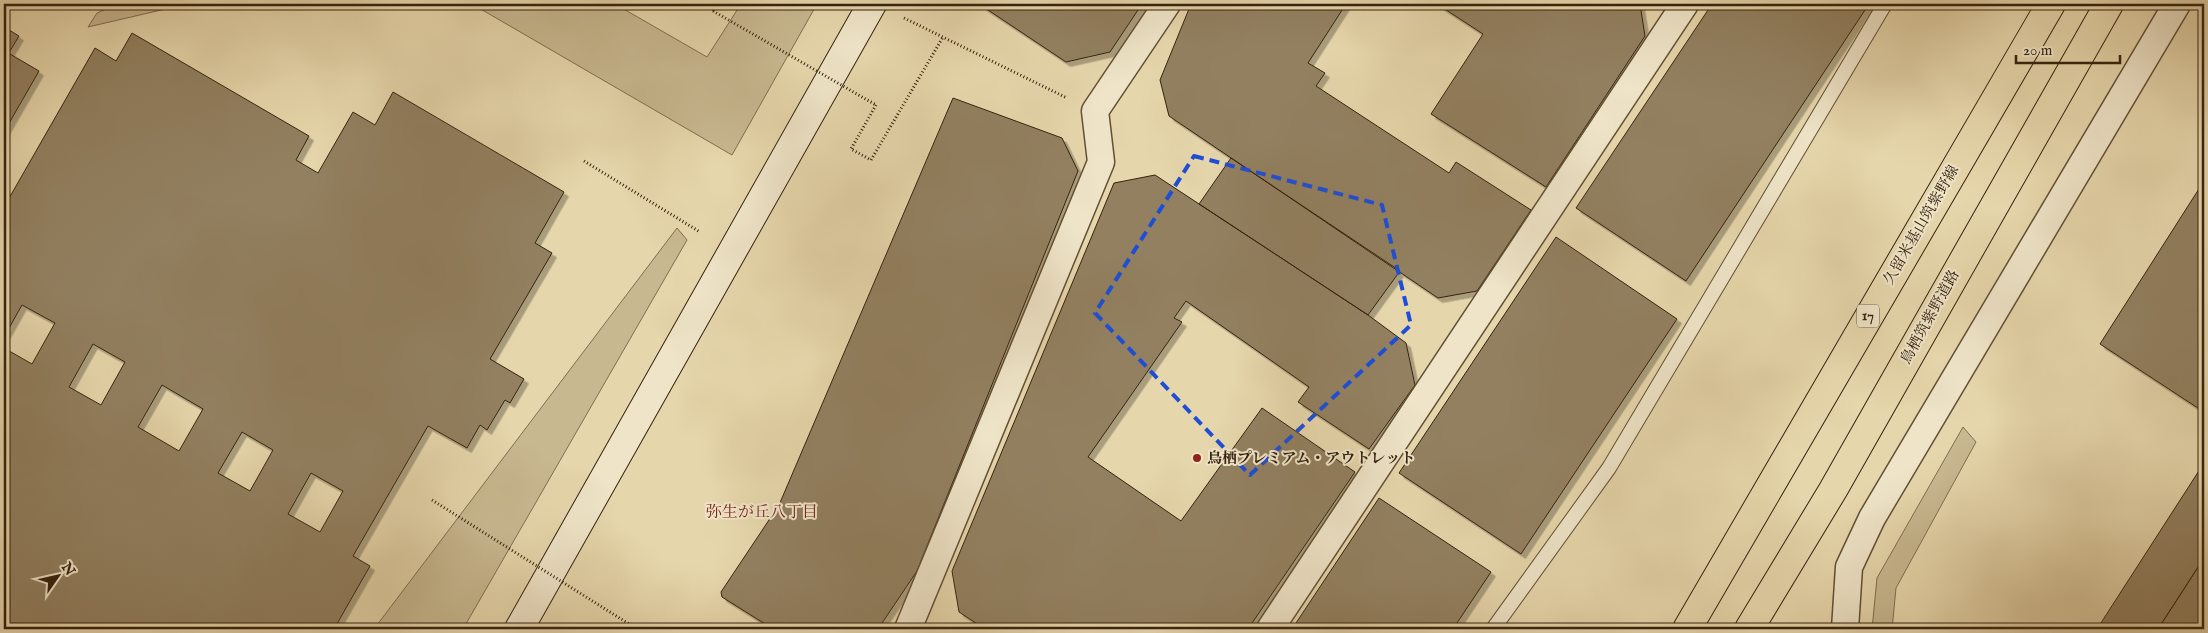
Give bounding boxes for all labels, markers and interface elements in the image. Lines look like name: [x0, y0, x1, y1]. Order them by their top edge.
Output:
scale bar: [2016, 32, 2119, 64]
text: 20 m: [2023, 41, 2053, 60]
street label: 久留米基山筑紫野線: [1879, 162, 1963, 288]
street label: 鳥栖筑紫野道路: [1896, 266, 1964, 368]
road number: 17: [1857, 304, 1879, 328]
place label: 鳥栖プレミアム・アウトレット: [1207, 449, 1415, 468]
marker: 鳥栖プレミアム・アウトレット: [1191, 452, 1203, 464]
district label: 弥生が丘八丁目: [706, 503, 818, 523]
north arrow: [32, 550, 82, 600]
text: N: [57, 558, 79, 579]

